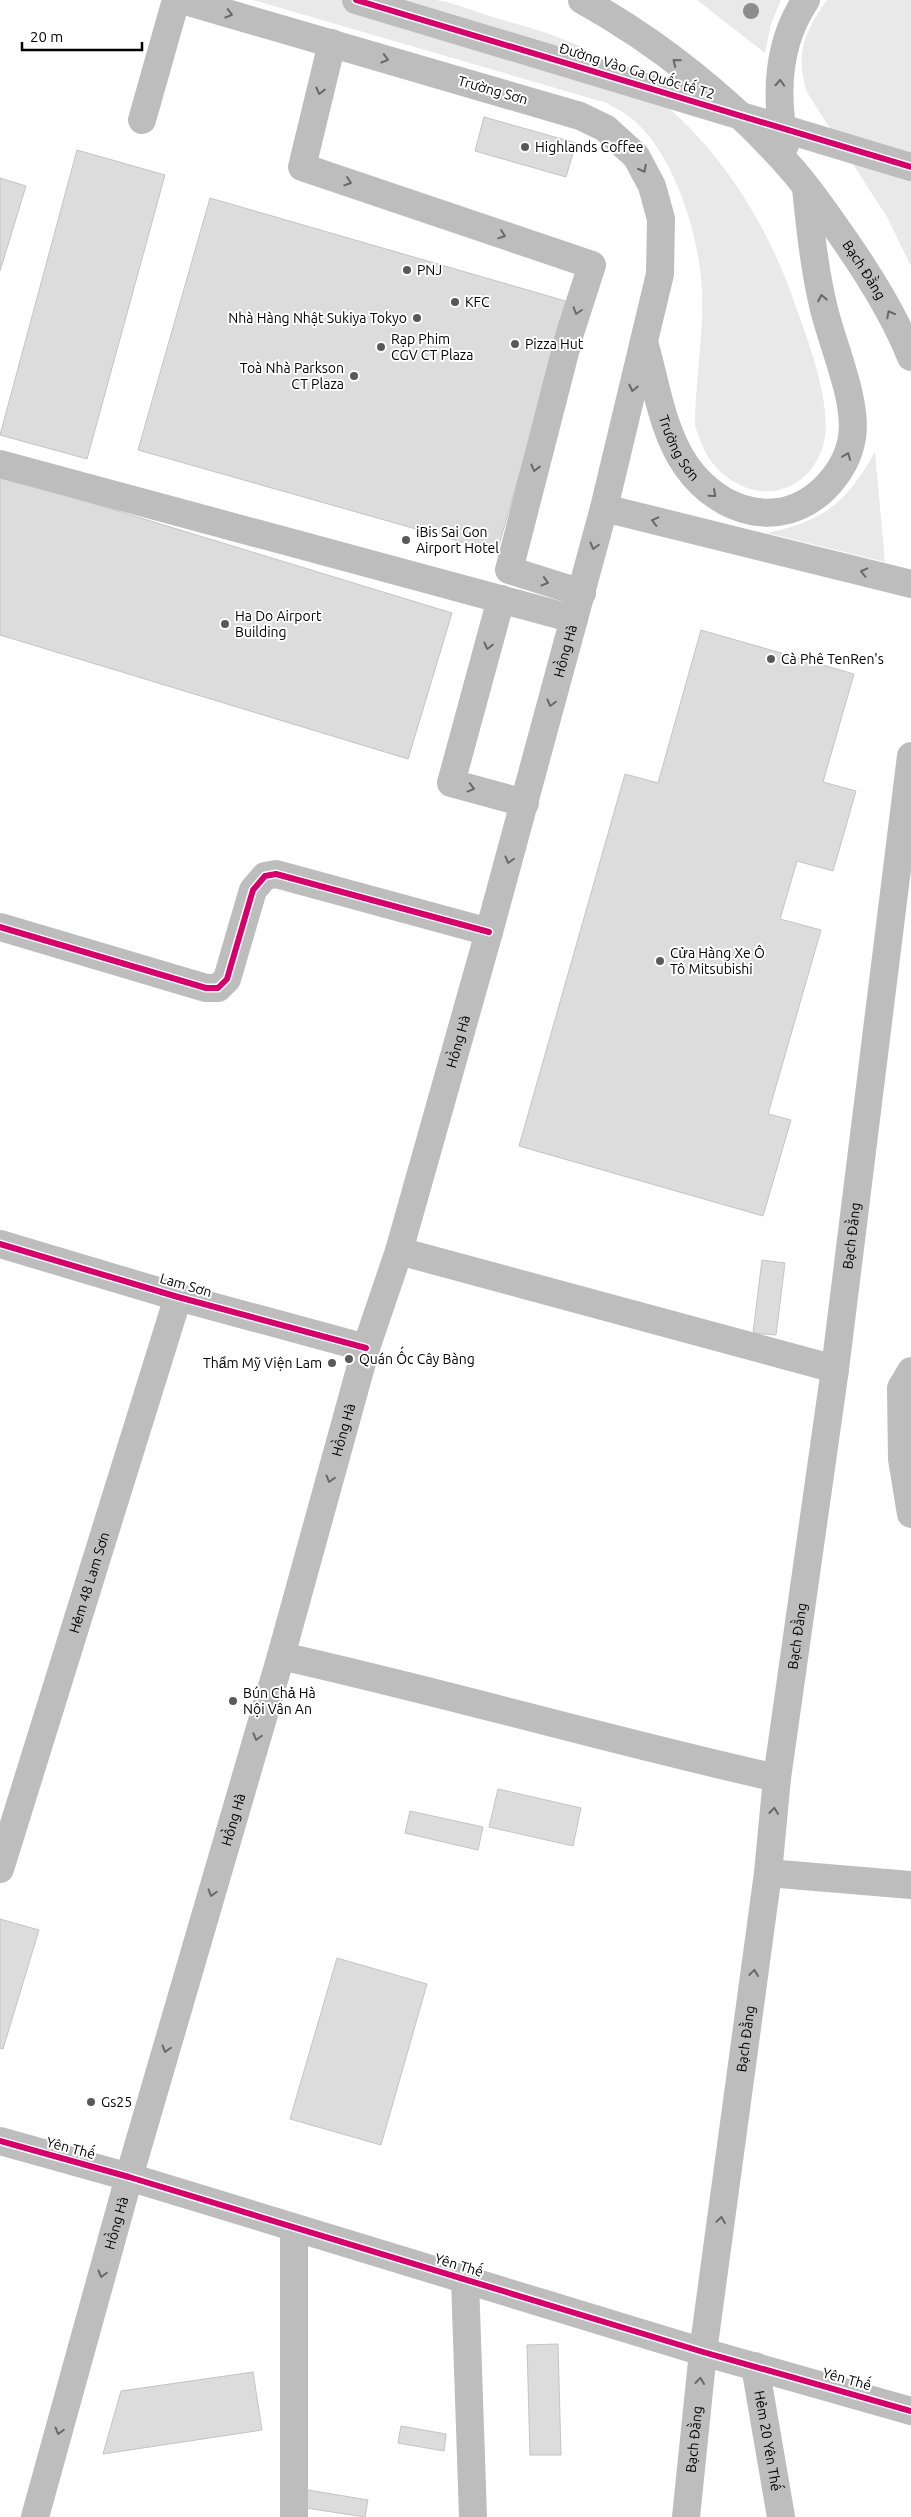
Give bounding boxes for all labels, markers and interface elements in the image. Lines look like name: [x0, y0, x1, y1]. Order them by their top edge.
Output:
one-way arrow: [224, 8, 232, 18]
scale bar: [22, 20, 142, 52]
text: 20 m: [30, 28, 63, 45]
street label: Đường Vào Ga Quốc tế T2: [557, 37, 717, 102]
one-way arrow: [380, 53, 389, 63]
one-way arrow: [673, 59, 682, 68]
street label: Trường Sơn: [456, 72, 530, 108]
one-way arrow: [774, 79, 785, 87]
one-way arrow: [315, 86, 326, 95]
place label: Highlands Coffee: [535, 139, 643, 155]
marker: Highlands Coffee: [519, 141, 531, 153]
one-way arrow: [637, 163, 647, 172]
one-way arrow: [343, 176, 352, 186]
one-way arrow: [497, 229, 505, 239]
street label: Bạch Đằng: [839, 237, 889, 302]
place label: PNJ: [417, 262, 442, 278]
marker: PNJ: [401, 264, 413, 276]
place label: KFC: [465, 294, 490, 310]
one-way arrow: [817, 294, 827, 303]
marker: KFC: [449, 296, 461, 308]
one-way arrow: [572, 307, 582, 315]
place label: Nhà Hàng Nhật Sukiya Tokyo: [228, 310, 407, 326]
one-way arrow: [886, 310, 896, 319]
marker: Nhà Hàng Nhật Sukiya Tokyo: [411, 312, 423, 324]
place label: Rạp Phim CGV CT Plaza: [391, 331, 473, 363]
place label: Pizza Hut: [525, 336, 584, 352]
marker: Pizza Hut: [509, 338, 521, 350]
marker: Rạp Phim CGV CT Plaza: [375, 341, 387, 353]
place label: Toà Nhà Parkson CT Plaza: [240, 360, 344, 392]
marker: Toà Nhà Parkson CT Plaza: [348, 370, 360, 382]
one-way arrow: [628, 384, 639, 393]
street label: Trường Sơn: [656, 413, 703, 484]
one-way arrow: [841, 452, 851, 461]
one-way arrow: [530, 464, 541, 473]
one-way arrow: [707, 488, 716, 496]
one-way arrow: [650, 516, 659, 527]
place label: iBis Sai Gon Airport Hotel: [416, 524, 499, 556]
marker: iBis Sai Gon Airport Hotel: [400, 534, 412, 546]
one-way arrow: [589, 542, 600, 551]
one-way arrow: [859, 567, 868, 578]
one-way arrow: [541, 576, 549, 586]
place label: Ha Do Airport Building: [235, 608, 322, 640]
marker: Ha Do Airport Building: [219, 618, 231, 630]
street label: Hồng Hà: [550, 623, 580, 679]
one-way arrow: [484, 642, 494, 650]
place label: Cà Phê TenRen's: [781, 651, 884, 667]
marker: Cà Phê TenRen's: [765, 653, 777, 665]
one-way arrow: [547, 698, 557, 706]
one-way arrow: [467, 783, 475, 793]
one-way arrow: [504, 855, 515, 864]
place label: Cửa Hàng Xe Ô Tô Mitsubishi: [670, 944, 765, 977]
marker: Cửa Hàng Xe Ô Tô Mitsubishi: [654, 955, 666, 967]
street label: Hồng Hà: [443, 1013, 473, 1070]
street label: Bạch Đằng: [839, 1201, 864, 1270]
street label: Lam Sơn: [158, 1270, 214, 1300]
place label: Quán Ốc Cây Bàng: [359, 1346, 475, 1367]
marker: Quán Ốc Cây Bàng: [343, 1353, 355, 1365]
place label: Thẩm Mỹ Viện Lam: [203, 1355, 322, 1371]
marker: Thẩm Mỹ Viện Lam: [326, 1357, 338, 1369]
street label: Hồng Hà: [328, 1402, 358, 1458]
one-way arrow: [325, 1475, 335, 1483]
street label: Hẻm 48 Lam Sơn: [66, 1530, 112, 1635]
street label: Bạch Đằng: [784, 1602, 810, 1670]
place label: Bún Chả Hà Nội Vân An: [243, 1685, 316, 1717]
marker: Bún Chả Hà Nội Vân An: [227, 1695, 239, 1707]
one-way arrow: [253, 1732, 263, 1740]
street label: Hồng Hà: [218, 1791, 249, 1848]
one-way arrow: [768, 1807, 779, 1815]
one-way arrow: [207, 1888, 217, 1896]
one-way arrow: [749, 1968, 759, 1977]
street label: Bạch Đằng: [733, 2004, 758, 2073]
one-way arrow: [162, 2044, 172, 2052]
place label: Gs25: [101, 2094, 132, 2110]
marker: Gs25: [85, 2096, 97, 2108]
street label: Yên Thế: [45, 2131, 98, 2162]
street label: Hồng Hà: [101, 2195, 131, 2251]
one-way arrow: [715, 2216, 726, 2224]
street label: Yên Thế: [433, 2248, 486, 2280]
one-way arrow: [97, 2270, 107, 2278]
street label: Yên Thế: [821, 2362, 874, 2394]
one-way arrow: [694, 2377, 705, 2385]
street label: Hẻm 20 Yên Thế: [751, 2389, 787, 2492]
street label: Bạch Đằng: [683, 2405, 705, 2474]
one-way arrow: [54, 2426, 64, 2435]

